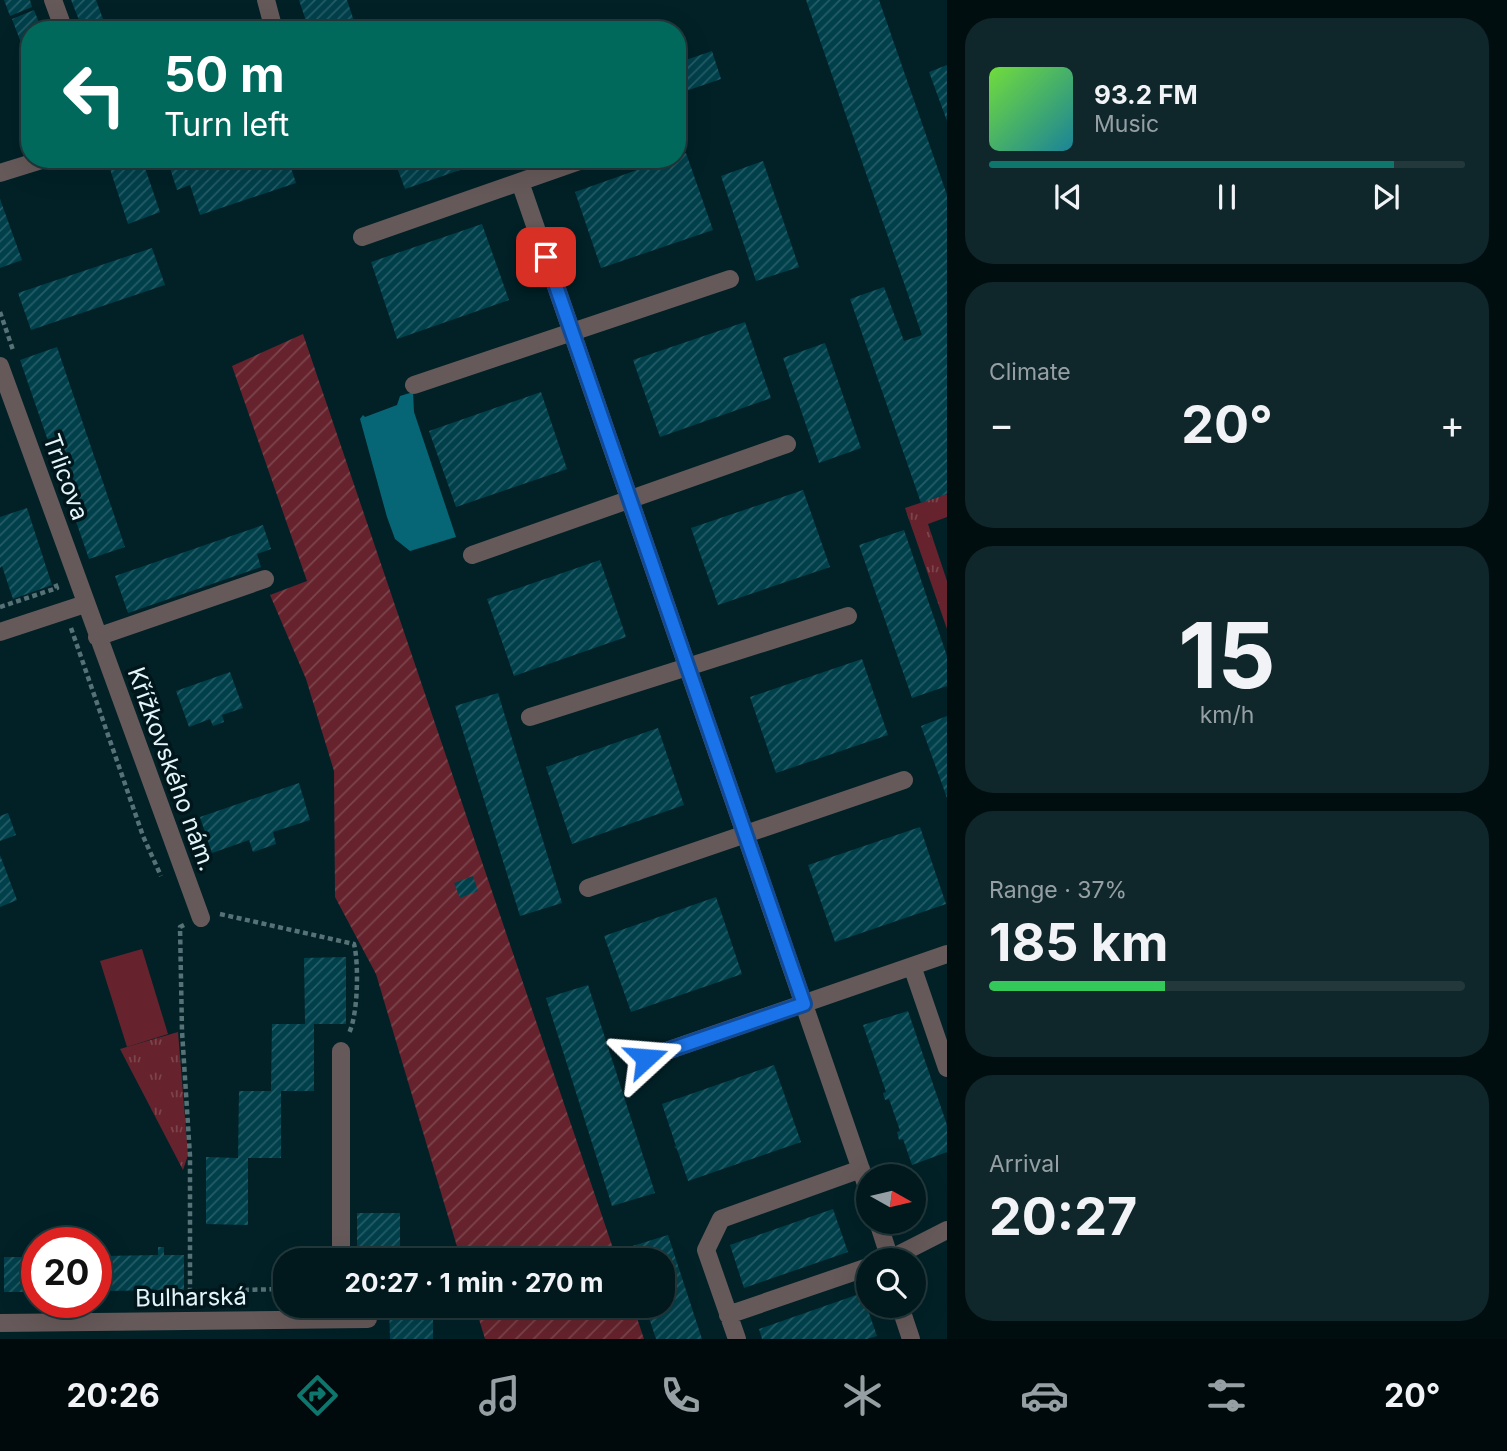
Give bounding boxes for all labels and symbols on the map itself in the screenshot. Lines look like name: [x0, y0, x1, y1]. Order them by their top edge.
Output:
pin: [516, 227, 576, 287]
street label: Trlicova: [37, 430, 95, 524]
street label: Křížkovského nám.: [122, 663, 222, 875]
position arrow: [609, 1021, 683, 1095]
north arrow: [856, 1164, 926, 1234]
speed limit sign: 20: [21, 1227, 112, 1318]
street label: Bulharská: [135, 1282, 247, 1312]

